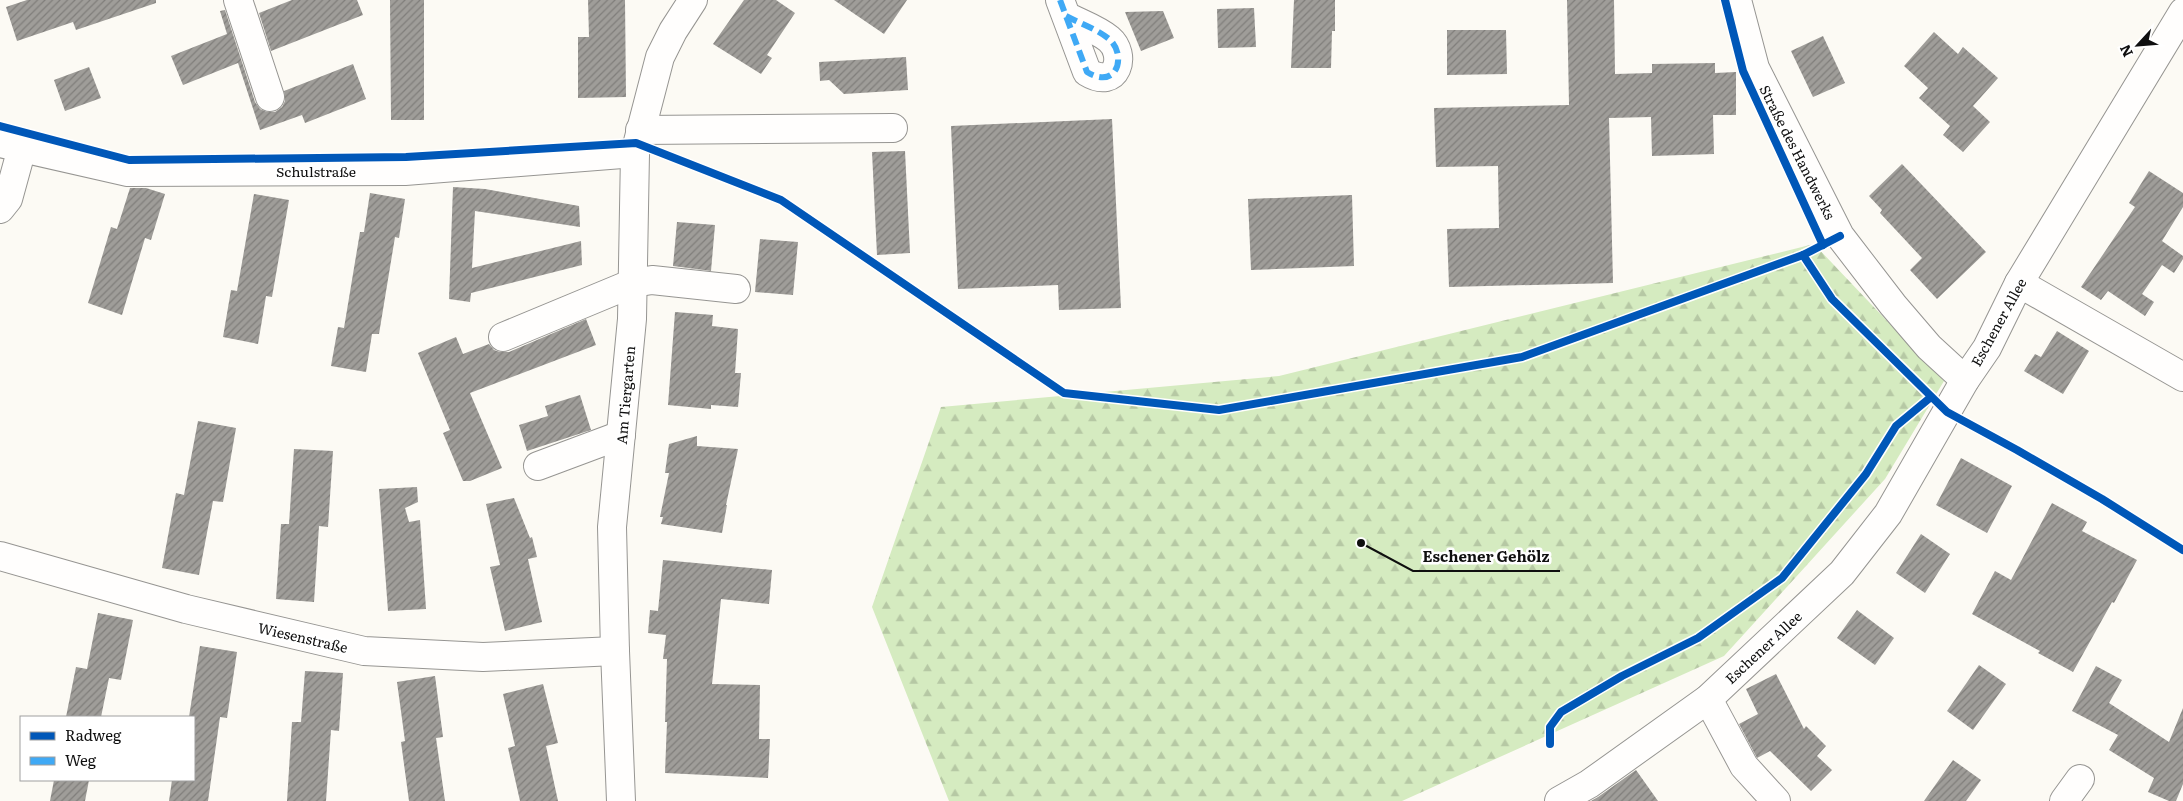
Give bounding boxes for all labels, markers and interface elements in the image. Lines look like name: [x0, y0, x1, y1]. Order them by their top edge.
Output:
north arrow: [2113, 20, 2163, 70]
text: N: [2114, 41, 2137, 61]
street label: Straße des Handwerks: [1755, 81, 1841, 223]
street label: Schulstraße: [276, 161, 356, 181]
street label: Eschener Allee: [1965, 274, 2031, 370]
street label: Am Tiergarten: [611, 345, 639, 445]
callout: Eschener Gehölz: [1413, 541, 1560, 571]
text: Eschener Gehölz: [1423, 544, 1549, 567]
street label: Eschener Allee: [1720, 606, 1806, 688]
street label: Wiesenstraße: [256, 617, 350, 657]
legend: [20, 716, 195, 781]
text: Radweg: [65, 723, 122, 746]
text: Weg: [65, 748, 97, 771]

